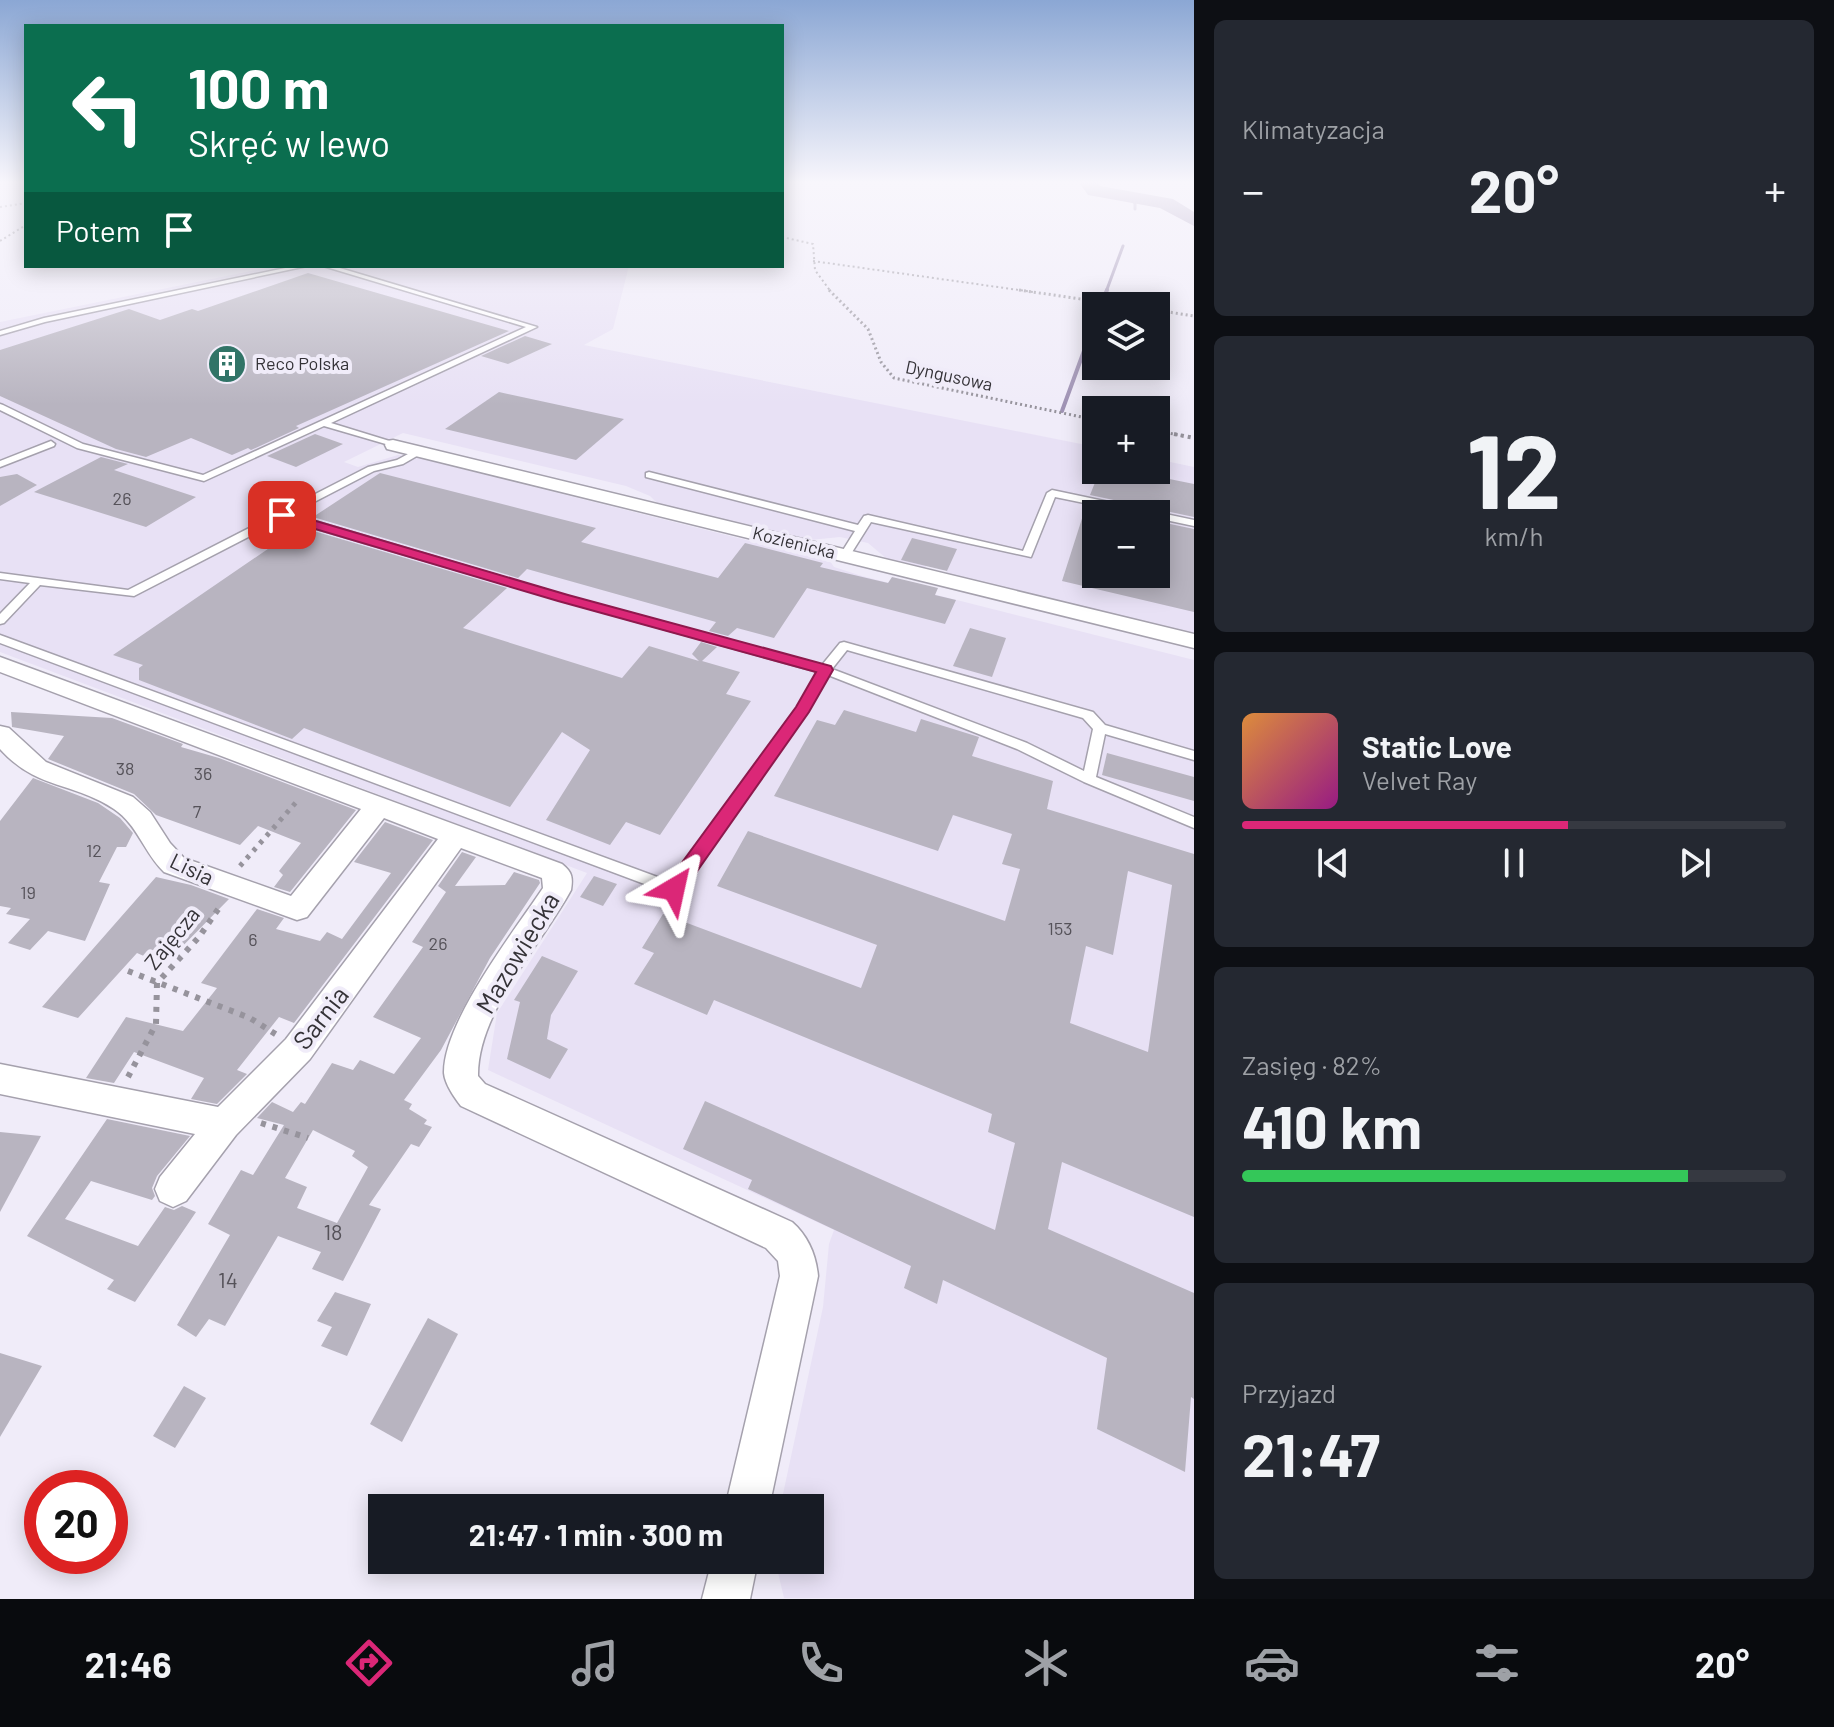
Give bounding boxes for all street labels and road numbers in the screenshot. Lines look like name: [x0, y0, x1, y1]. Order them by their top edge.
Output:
street label: Dyngusowa: [904, 355, 995, 395]
street label: Kozienicka: [751, 521, 838, 563]
street label: Lisia: [166, 846, 219, 890]
street label: Mazowiecka: [468, 886, 565, 1018]
street label: Zajęcza: [138, 901, 204, 974]
street label: Sarnia: [285, 979, 354, 1055]

